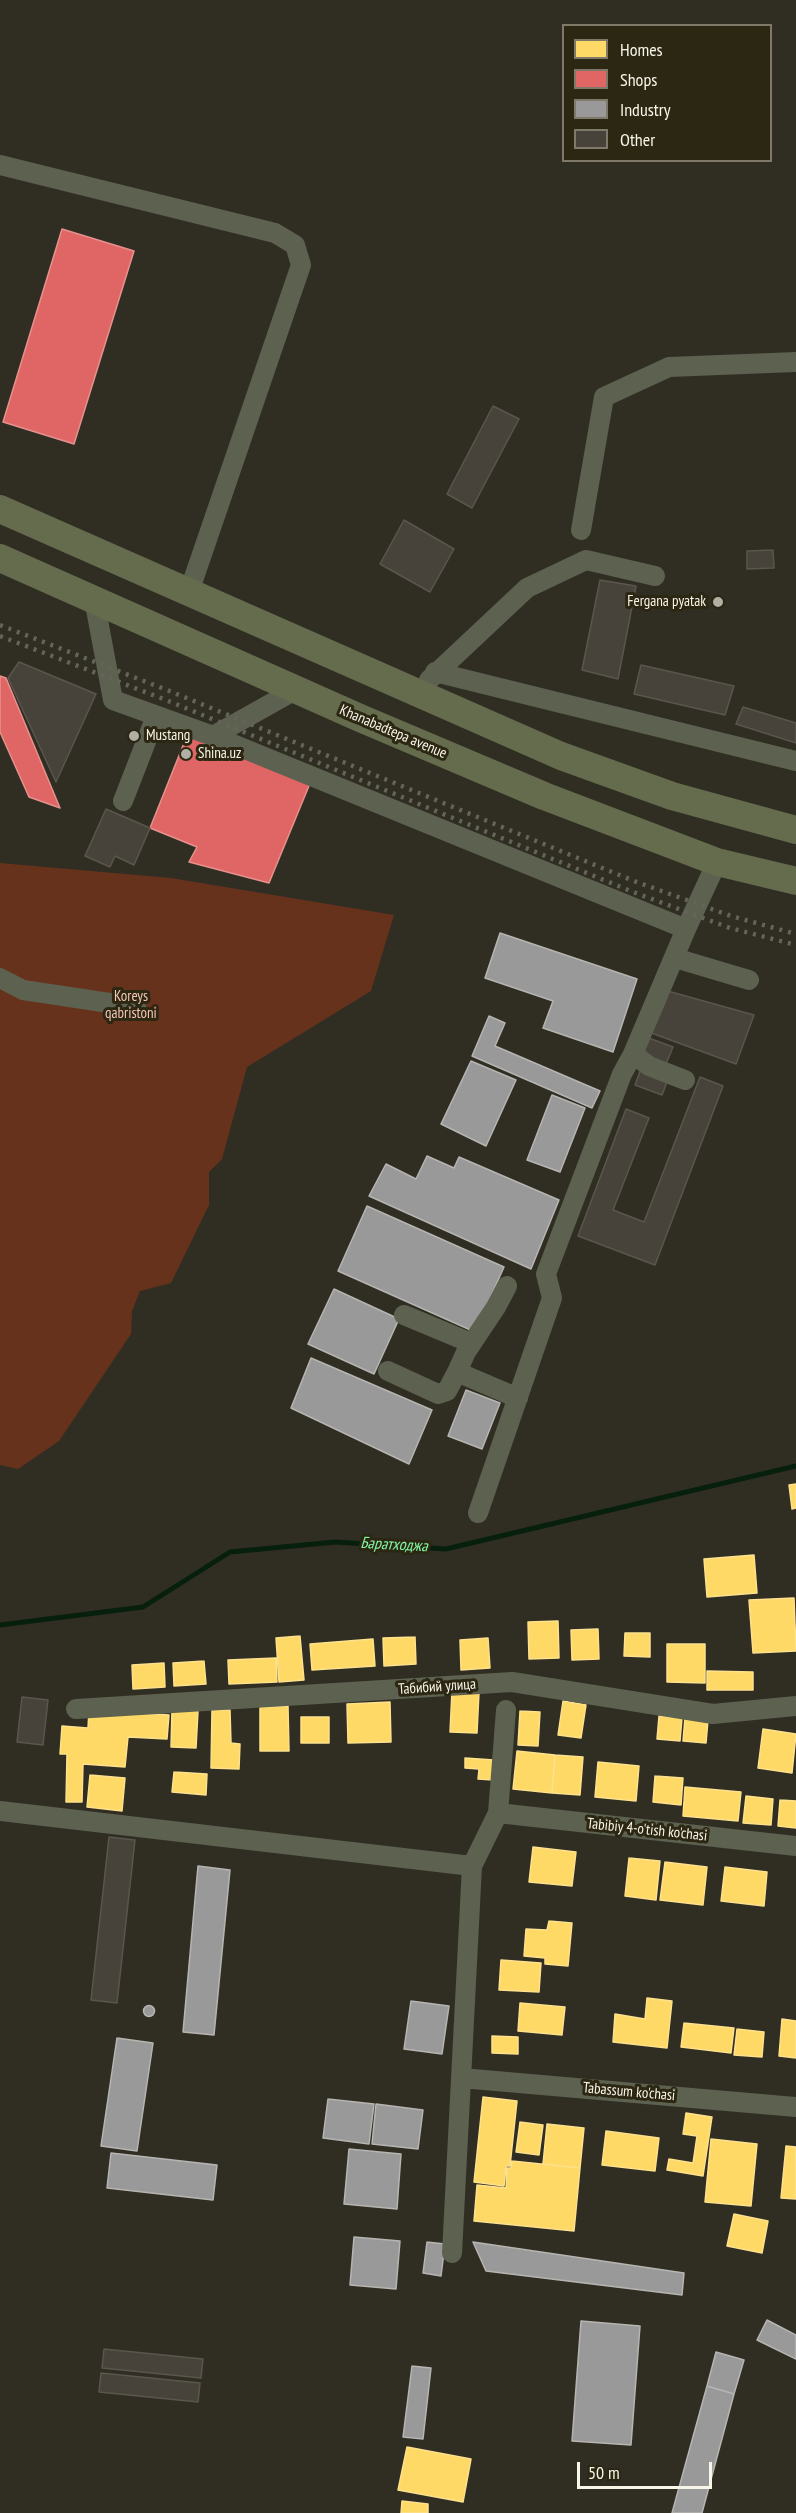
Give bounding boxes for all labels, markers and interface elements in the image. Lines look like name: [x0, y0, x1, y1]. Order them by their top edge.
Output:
legend: [562, 24, 772, 162]
text: Homes: [620, 38, 663, 61]
text: Shops: [620, 68, 657, 91]
text: Industry: [620, 98, 670, 121]
text: Other: [620, 128, 655, 151]
place label: Fergana pyatak: [627, 593, 706, 611]
marker: Fergana pyatak: [711, 595, 725, 609]
street label: Khanabadtepa avenue: [337, 701, 449, 763]
place label: Mustang: [146, 727, 190, 745]
marker: Mustang: [127, 729, 141, 743]
place label: Shina.uz: [198, 745, 241, 763]
marker: Shina.uz: [179, 747, 193, 761]
park label: Koreys qabristoni: [105, 988, 157, 1023]
water label: Баратходжа: [360, 1534, 428, 1556]
street label: Табибий улица: [397, 1675, 477, 1699]
street label: Tabibiy 4-o'tish ko'chasi: [586, 1815, 708, 1845]
street label: Tabassum ko'chasi: [582, 2079, 676, 2105]
scale bar: [580, 2450, 715, 2488]
text: 50 m: [588, 2461, 620, 2484]

